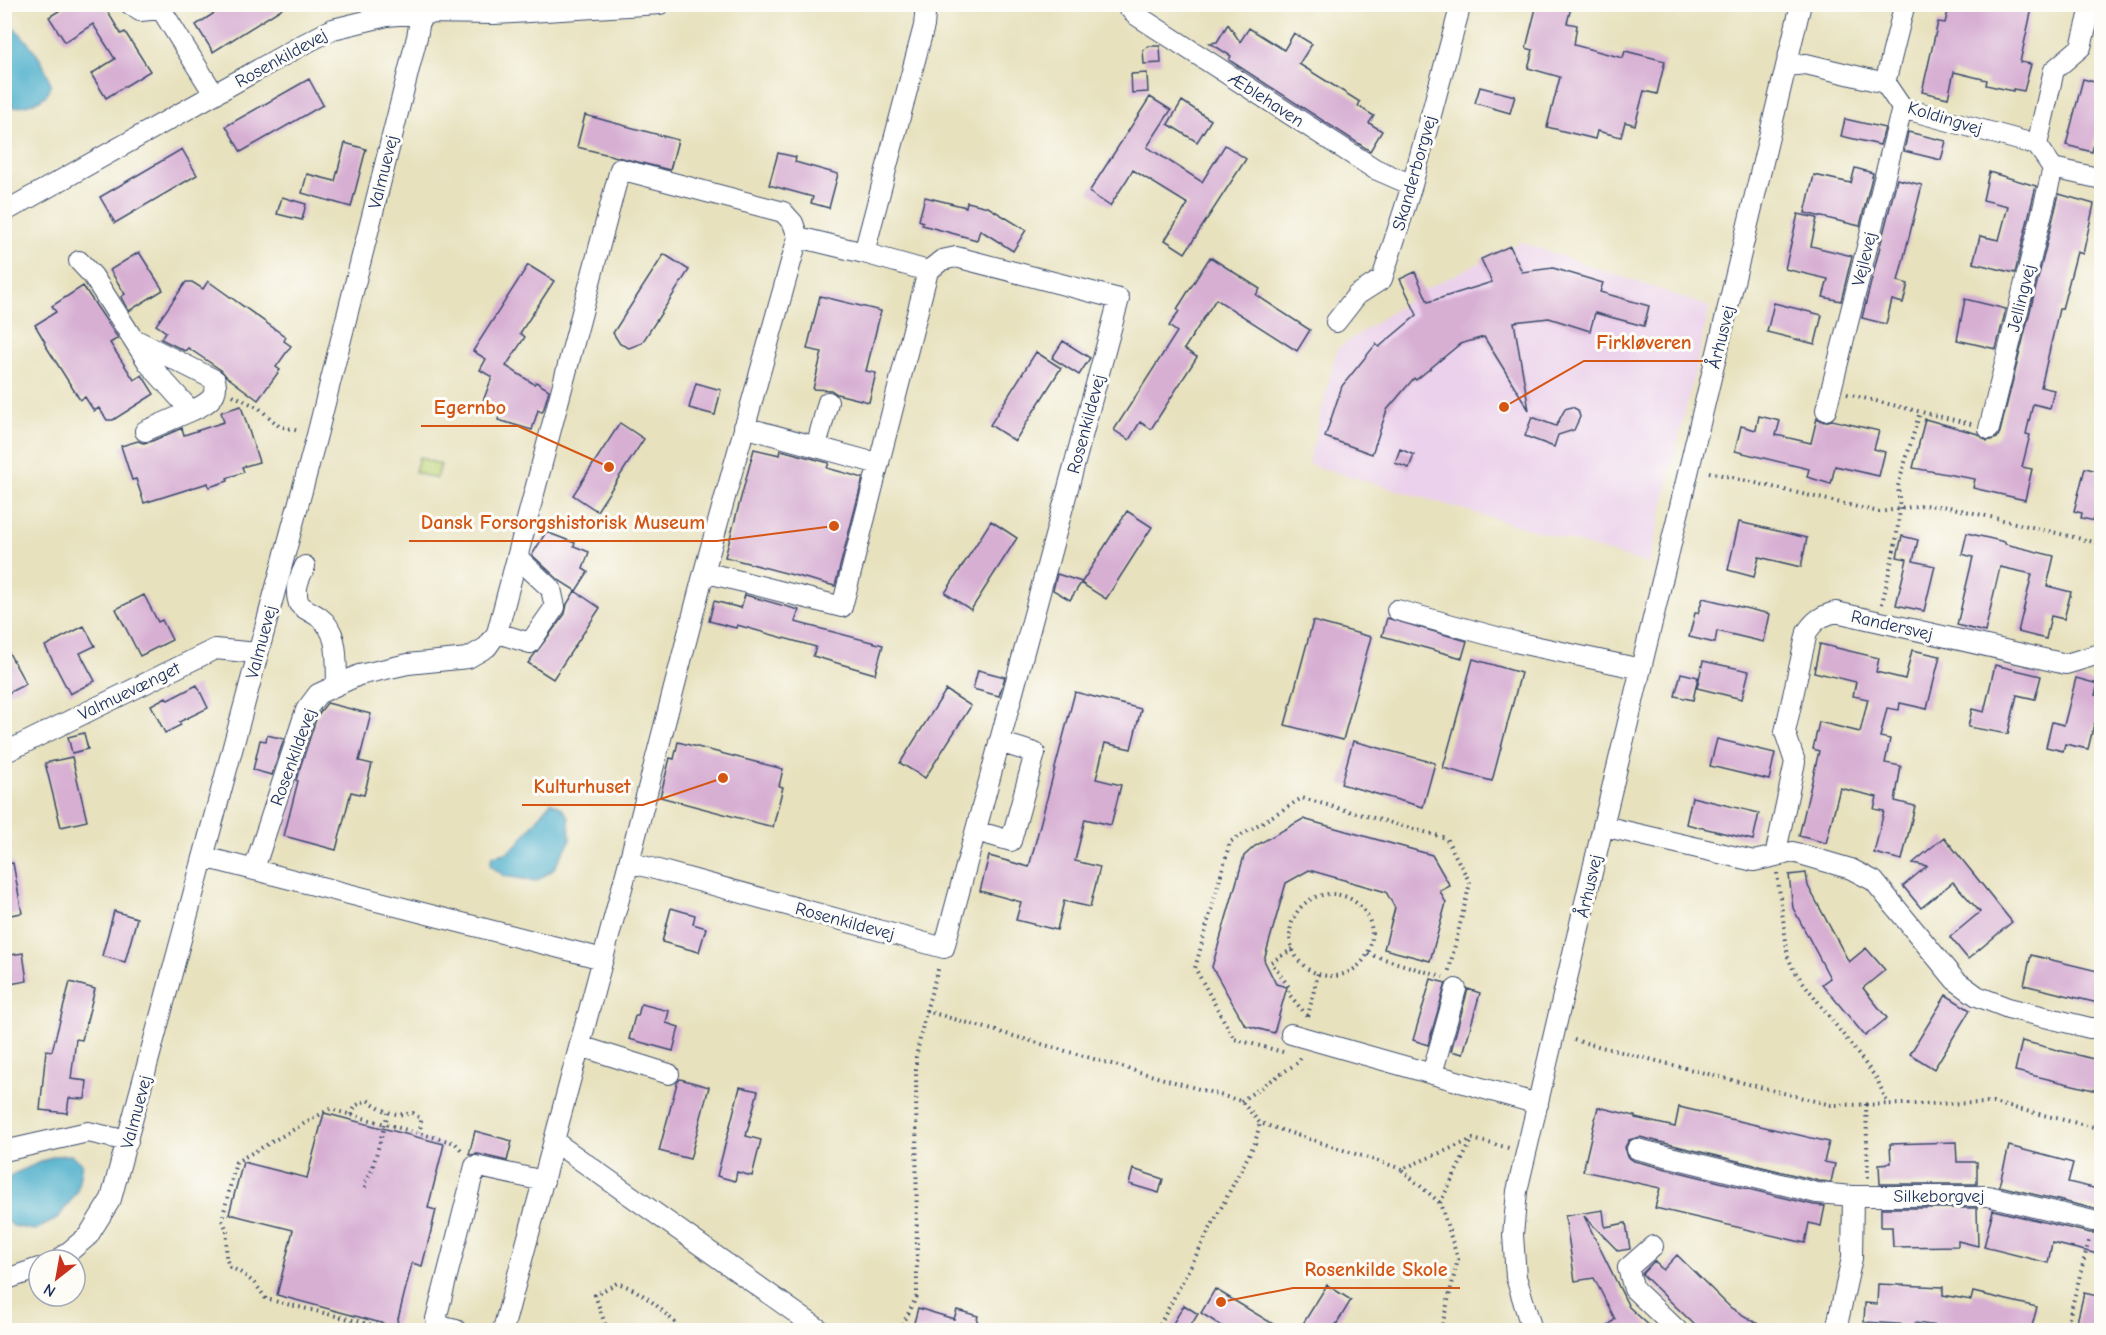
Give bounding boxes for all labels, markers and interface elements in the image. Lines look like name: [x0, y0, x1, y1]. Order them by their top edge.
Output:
street label: Rosenkildevej: [232, 25, 331, 92]
street label: Æblehaven: [1224, 67, 1308, 132]
street label: Koldingvej: [1905, 97, 1985, 140]
street label: Skanderborgvej: [1388, 113, 1441, 233]
street label: Valmuevej: [364, 133, 403, 211]
street label: Vejlevej: [1848, 230, 1881, 288]
street label: Jellingvej: [2003, 262, 2040, 334]
street label: Århusvej: [1703, 303, 1739, 371]
callout: Firkløveren: [1584, 323, 1703, 361]
text: Firkløveren: [1596, 331, 1692, 354]
street label: Rosenkildevej: [1063, 372, 1110, 476]
callout: Egernbo: [421, 388, 518, 426]
text: Egernbo: [434, 396, 506, 419]
callout: Dansk Forsorgshistorisk Museum: [409, 503, 717, 541]
text: Dansk Forsorgshistorisk Museum: [421, 511, 705, 534]
street label: Valmuevej: [242, 603, 281, 681]
street label: Randersvej: [1849, 606, 1935, 645]
street label: Valmuevænget: [75, 657, 184, 725]
street label: Rosenkildevej: [266, 706, 321, 809]
callout: Kulturhuset: [522, 767, 643, 805]
text: Kulturhuset: [533, 775, 631, 798]
street label: Århusvej: [1571, 852, 1607, 920]
street label: Rosenkildevej: [793, 898, 897, 945]
street label: Valmuevej: [117, 1073, 156, 1151]
street label: Silkeborgvej: [1893, 1186, 1985, 1207]
north arrow: [27, 1248, 87, 1308]
callout: Rosenkilde Skole: [1293, 1250, 1460, 1288]
text: Rosenkilde Skole: [1304, 1258, 1448, 1281]
text: N: [41, 1280, 59, 1300]

